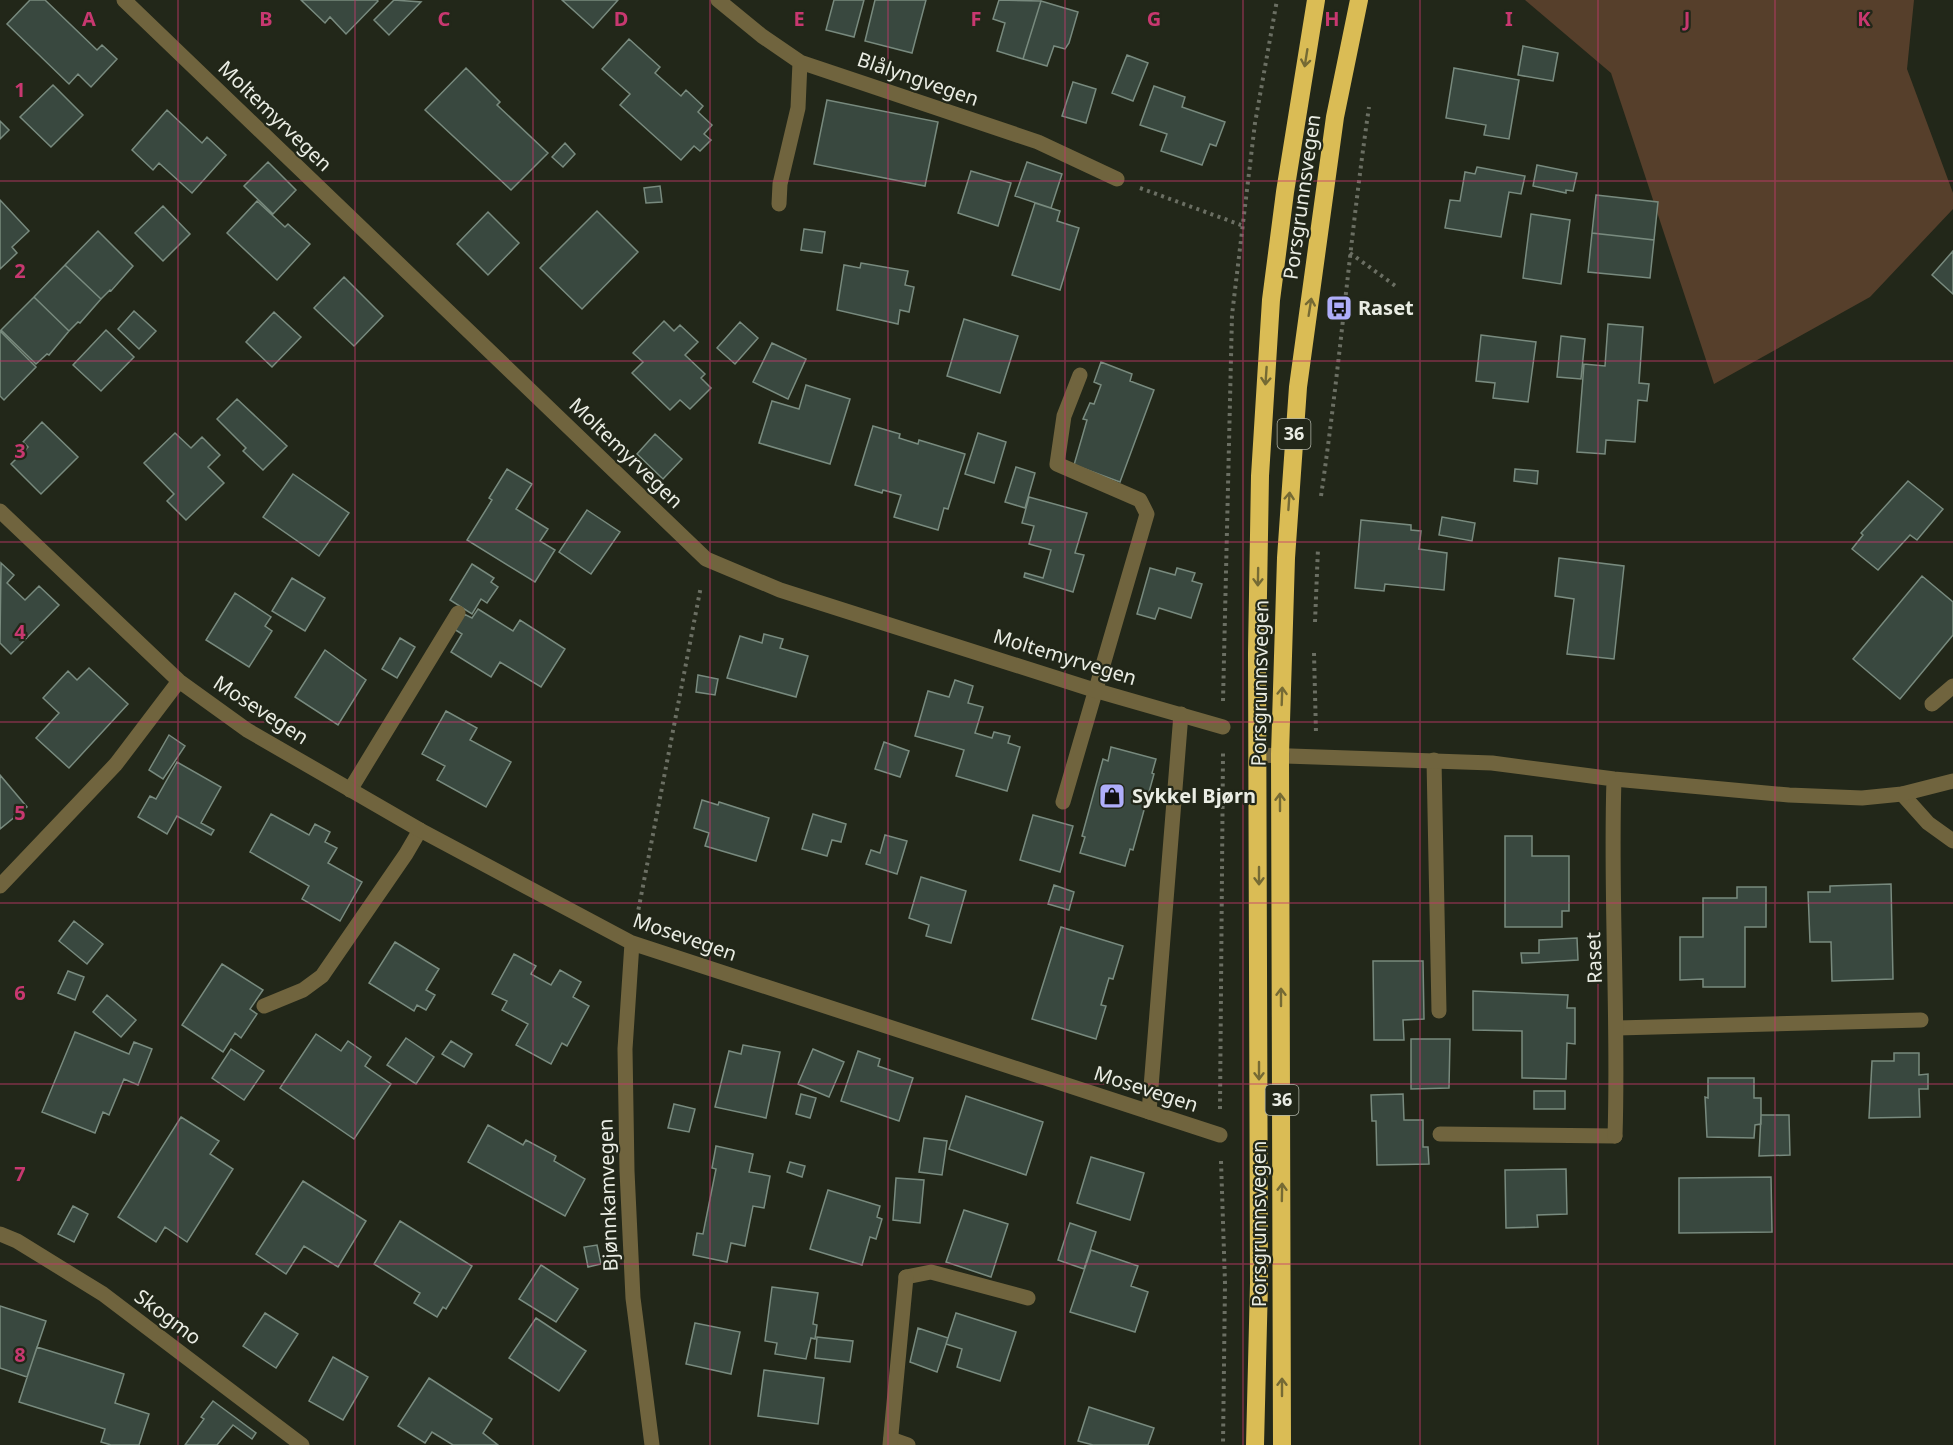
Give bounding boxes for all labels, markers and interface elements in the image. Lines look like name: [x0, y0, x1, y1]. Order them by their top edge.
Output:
text: A: [82, 5, 96, 32]
text: B: [259, 5, 273, 32]
text: C: [438, 5, 451, 32]
text: D: [614, 5, 628, 32]
text: E: [793, 5, 805, 32]
text: F: [971, 5, 981, 32]
text: G: [1147, 5, 1161, 32]
text: H: [1324, 5, 1340, 32]
text: I: [1505, 5, 1513, 32]
text: J: [1682, 5, 1690, 32]
text: K: [1857, 5, 1871, 32]
street label: Blålyngvegen: [854, 45, 982, 112]
one-way arrow: [1300, 47, 1311, 67]
street label: Moltemyrvegen: [213, 54, 338, 177]
text: 1: [14, 76, 26, 103]
street label: Porsgrunnsvegen: [1277, 113, 1326, 281]
text: 2: [14, 257, 26, 284]
bus stop icon: Raset: [1324, 293, 1354, 323]
place label: Raset: [1358, 294, 1414, 321]
one-way arrow: [1305, 298, 1316, 317]
one-way arrow: [1260, 365, 1271, 385]
street label: Moltemyrvegen: [564, 391, 689, 514]
road number: 36: [1278, 419, 1310, 449]
text: 3: [14, 437, 26, 464]
one-way arrow: [1284, 491, 1295, 511]
one-way arrow: [1252, 566, 1264, 586]
street label: Porsgrunnsvegen: [1245, 599, 1274, 767]
text: 4: [14, 618, 26, 645]
street label: Moltemyrvegen: [990, 622, 1140, 691]
street label: Mosevegen: [209, 669, 314, 750]
one-way arrow: [1276, 686, 1287, 706]
shop icon: Sykkel Bjørn: [1097, 781, 1127, 811]
place label: Sykkel Bjørn: [1132, 782, 1256, 809]
one-way arrow: [1274, 792, 1286, 812]
text: 5: [14, 799, 26, 826]
one-way arrow: [1253, 866, 1265, 886]
street label: Mosevegen: [630, 906, 741, 967]
street label: Raset: [1579, 932, 1608, 984]
text: 6: [14, 979, 26, 1006]
one-way arrow: [1275, 987, 1287, 1007]
street label: Mosevegen: [1091, 1059, 1202, 1118]
one-way arrow: [1253, 1061, 1265, 1081]
road number: 36: [1266, 1085, 1298, 1115]
street label: Bjønnkamvegen: [591, 1118, 624, 1272]
street label: Porsgrunnsvegen: [1245, 1141, 1272, 1307]
text: 7: [14, 1160, 26, 1187]
one-way arrow: [1276, 1182, 1288, 1202]
street label: Skogmo: [129, 1283, 207, 1351]
text: 8: [14, 1341, 26, 1368]
one-way arrow: [1276, 1377, 1287, 1397]

